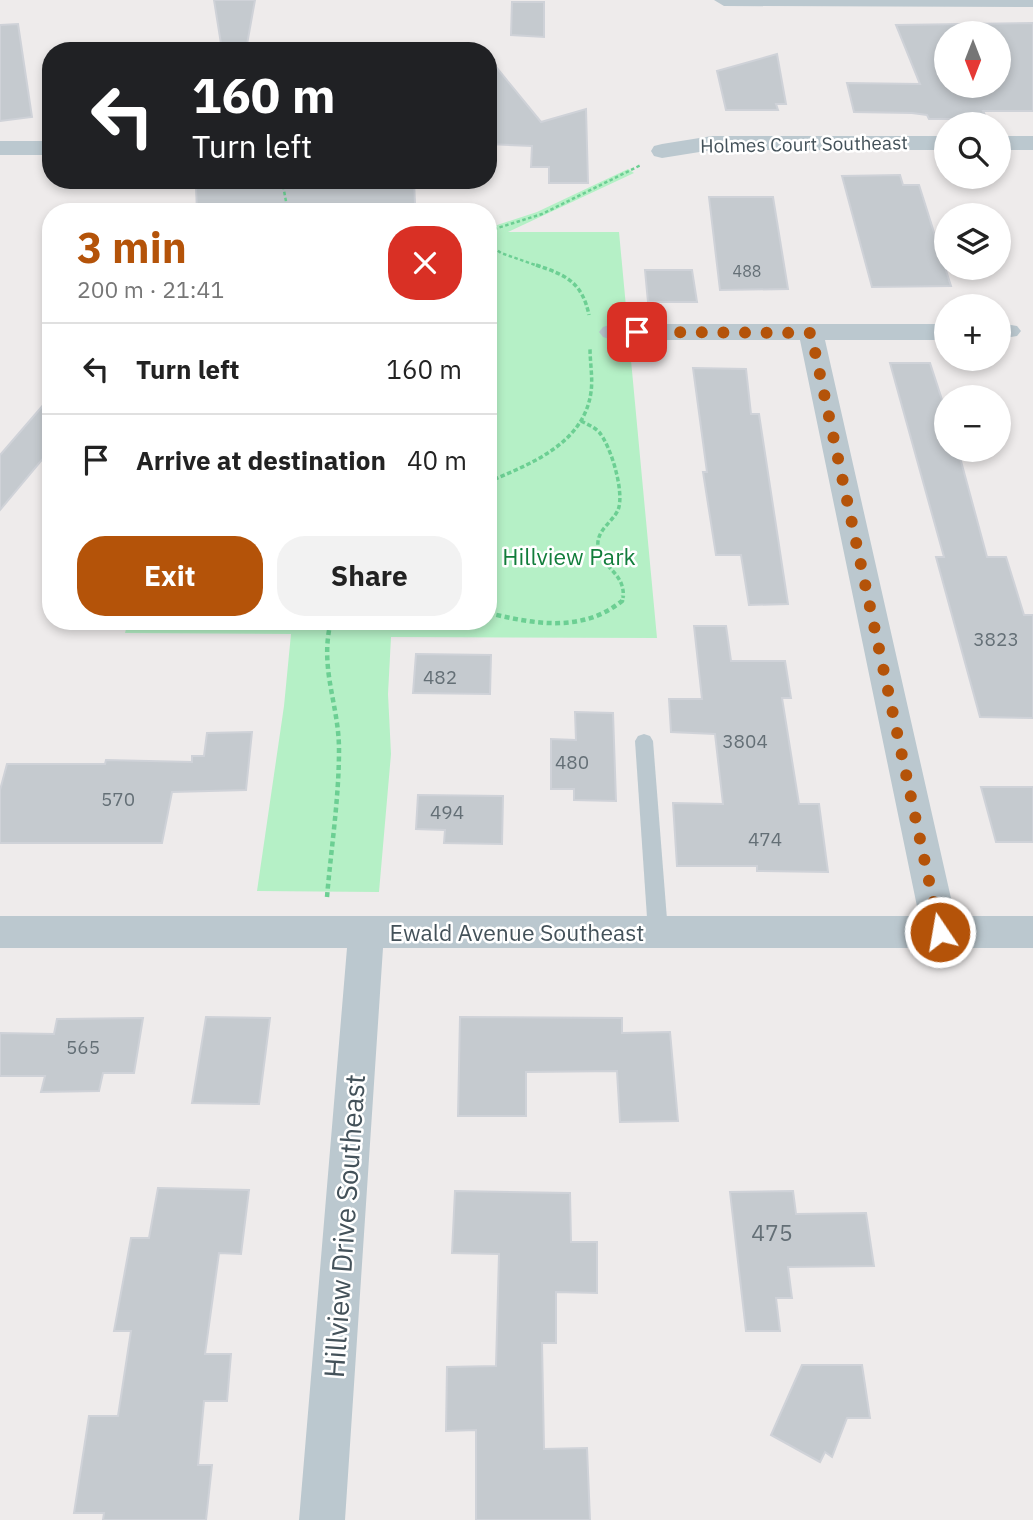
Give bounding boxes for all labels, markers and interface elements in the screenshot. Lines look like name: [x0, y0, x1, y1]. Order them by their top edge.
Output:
north arrow: [934, 21, 1012, 98]
map controls: [934, 21, 1011, 462]
text: 160 m: [192, 63, 336, 126]
icon: left: [77, 70, 168, 161]
button: search: [934, 112, 1011, 189]
text: Turn left: [192, 125, 312, 167]
street label: Holmes Court Southeast: [700, 130, 908, 158]
button: layers: [934, 203, 1011, 280]
text: 3 min: [77, 220, 187, 275]
button: close: [388, 226, 462, 300]
house number: 488: [733, 261, 761, 281]
text: 200 m · 21:41: [77, 274, 224, 304]
button: +: [934, 294, 1011, 371]
pin: [607, 302, 667, 362]
icon: arrive: [618, 313, 656, 351]
icon: left: [77, 350, 115, 388]
text: Turn left: [136, 352, 239, 386]
text: 160 m: [386, 352, 462, 386]
button: −: [934, 385, 1011, 462]
icon: arrive: [77, 441, 115, 479]
text: Arrive at destination: [136, 443, 386, 477]
text: 40 m: [407, 443, 467, 477]
button: Exit: [77, 536, 263, 616]
button: Share: [277, 536, 462, 616]
park label: Hillview Park: [502, 541, 636, 571]
house number: 3823: [973, 627, 1019, 651]
house number: 482: [423, 665, 457, 689]
house number: 3804: [722, 729, 768, 753]
house number: 480: [555, 750, 589, 774]
house number: 570: [101, 787, 135, 811]
house number: 494: [430, 800, 464, 824]
house number: 474: [748, 827, 782, 851]
position arrow: [903, 895, 977, 969]
street label: Ewald Avenue Southeast: [390, 917, 644, 947]
house number: 565: [66, 1035, 100, 1059]
street label: Hillview Drive Southeast: [315, 1073, 373, 1379]
house number: 475: [751, 1217, 793, 1247]

